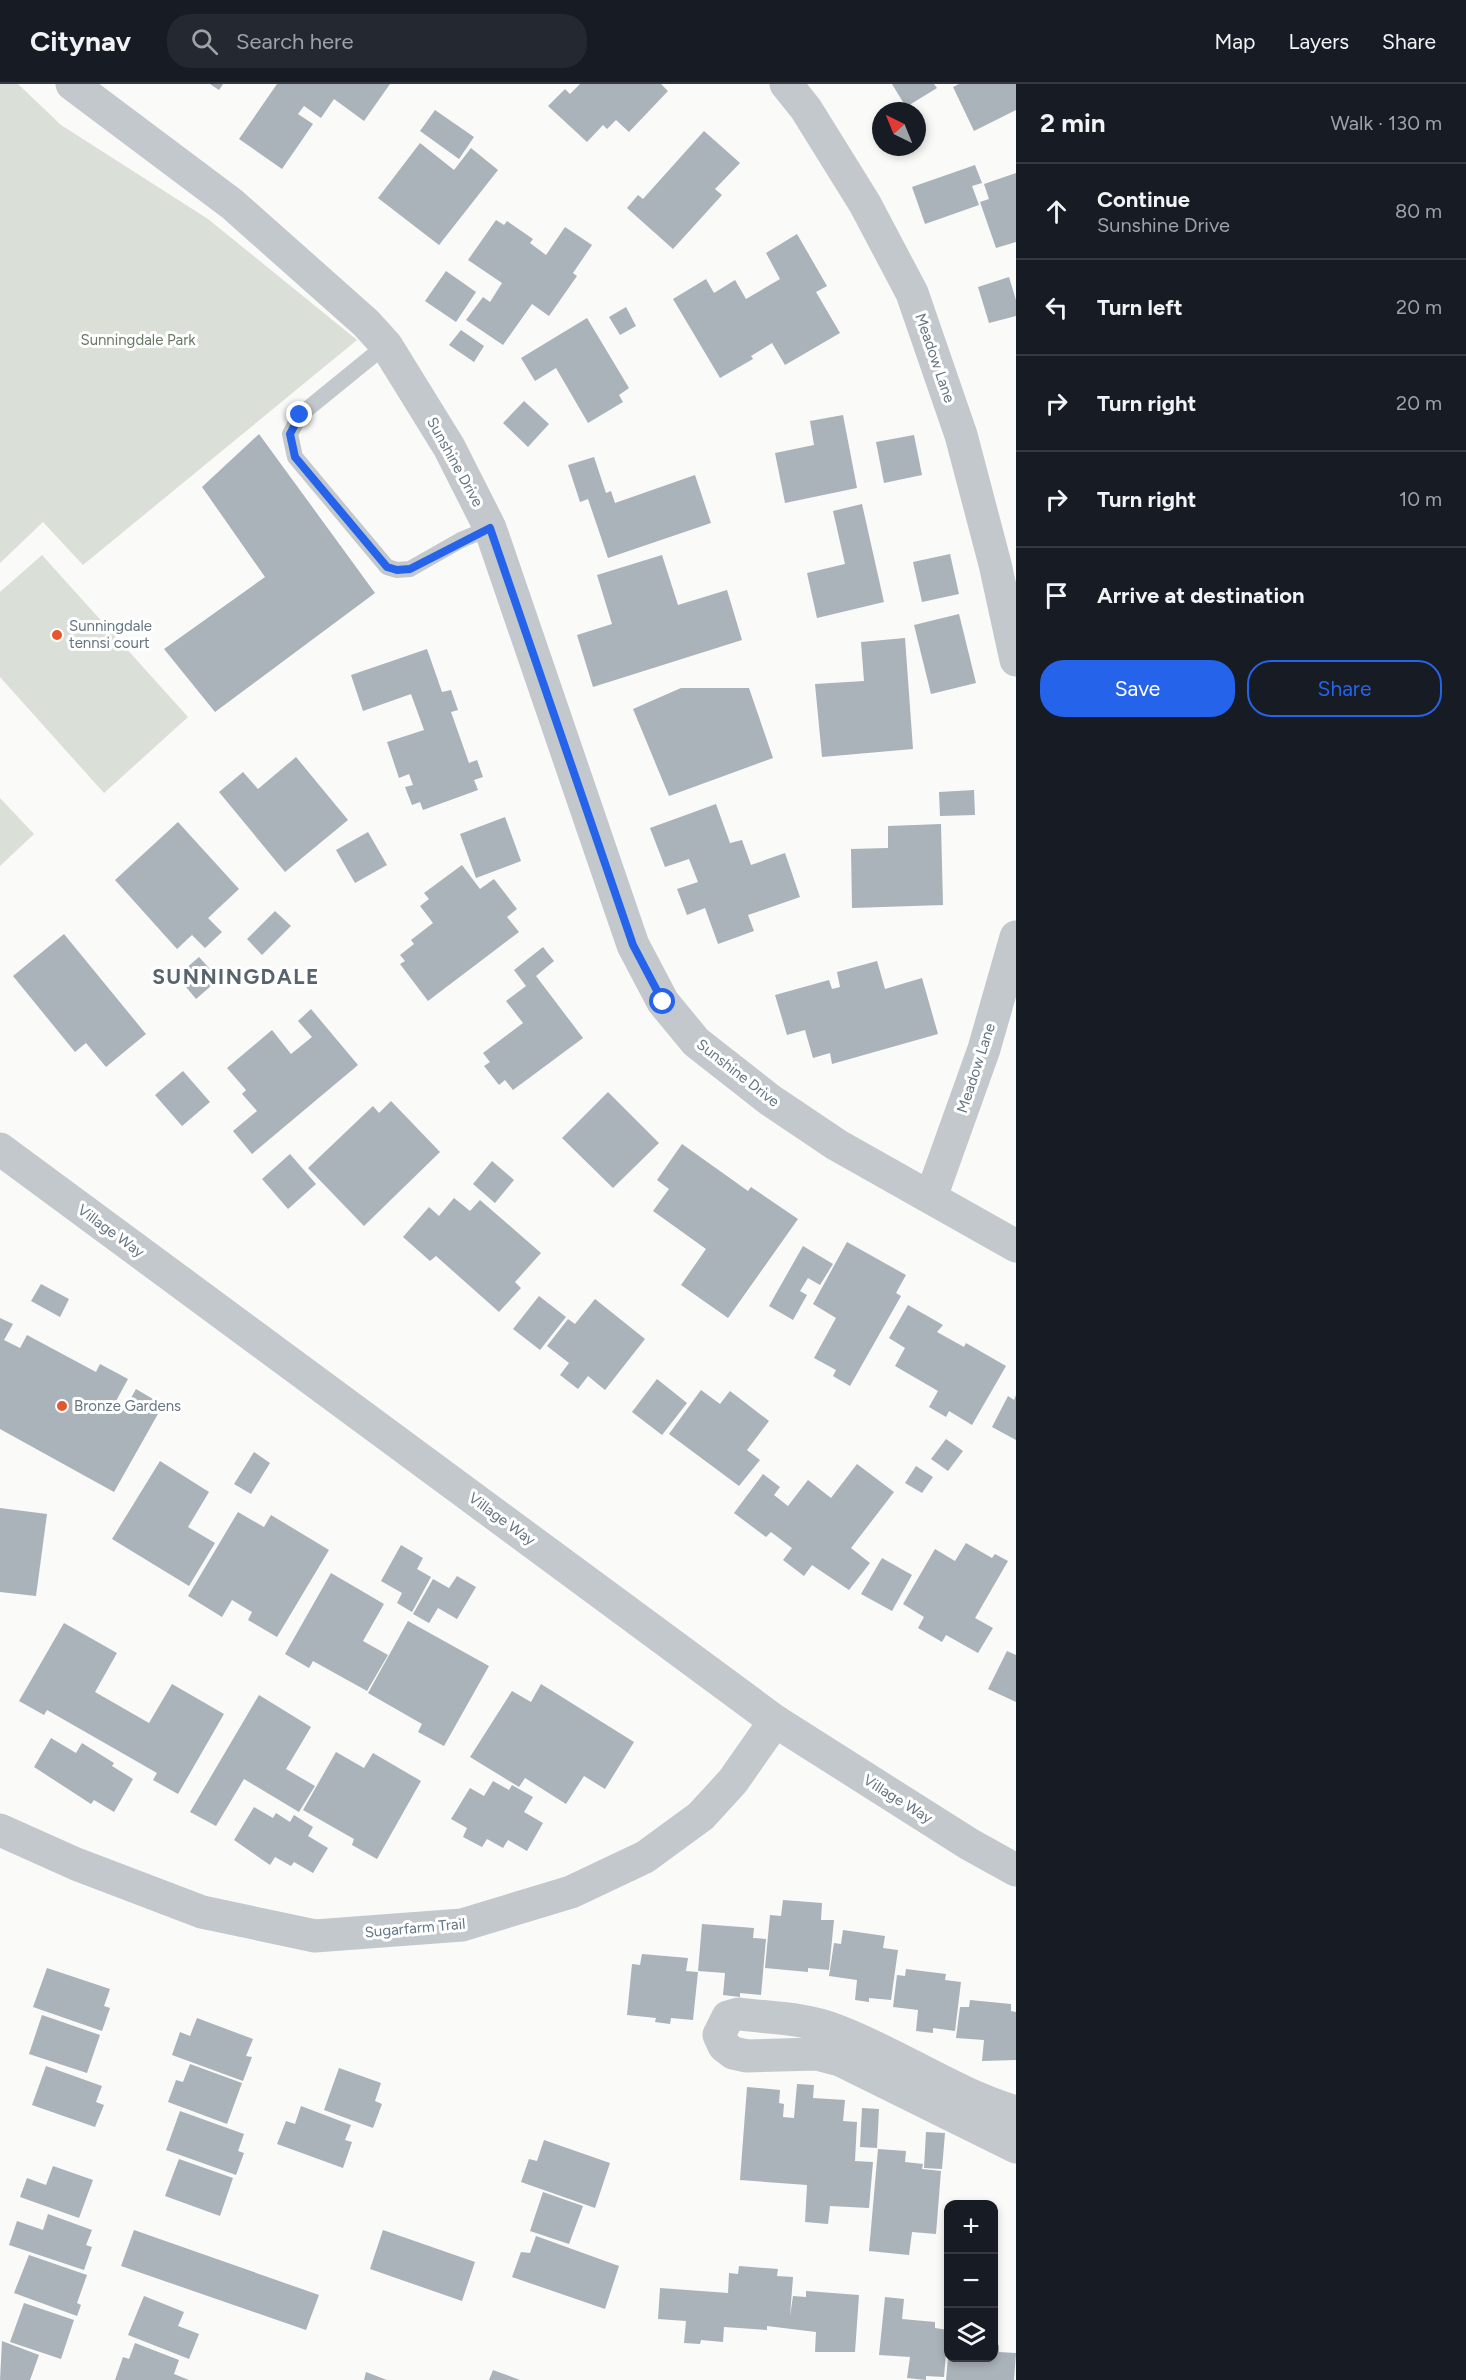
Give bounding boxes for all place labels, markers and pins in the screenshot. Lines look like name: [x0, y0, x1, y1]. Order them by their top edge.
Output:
place label: Sunningdale tennsi court: [69, 617, 152, 652]
marker: Sunningdale tennsi court: [50, 628, 64, 642]
place label: Bronze Gardens: [74, 1397, 181, 1415]
marker: Bronze Gardens: [55, 1399, 69, 1413]

